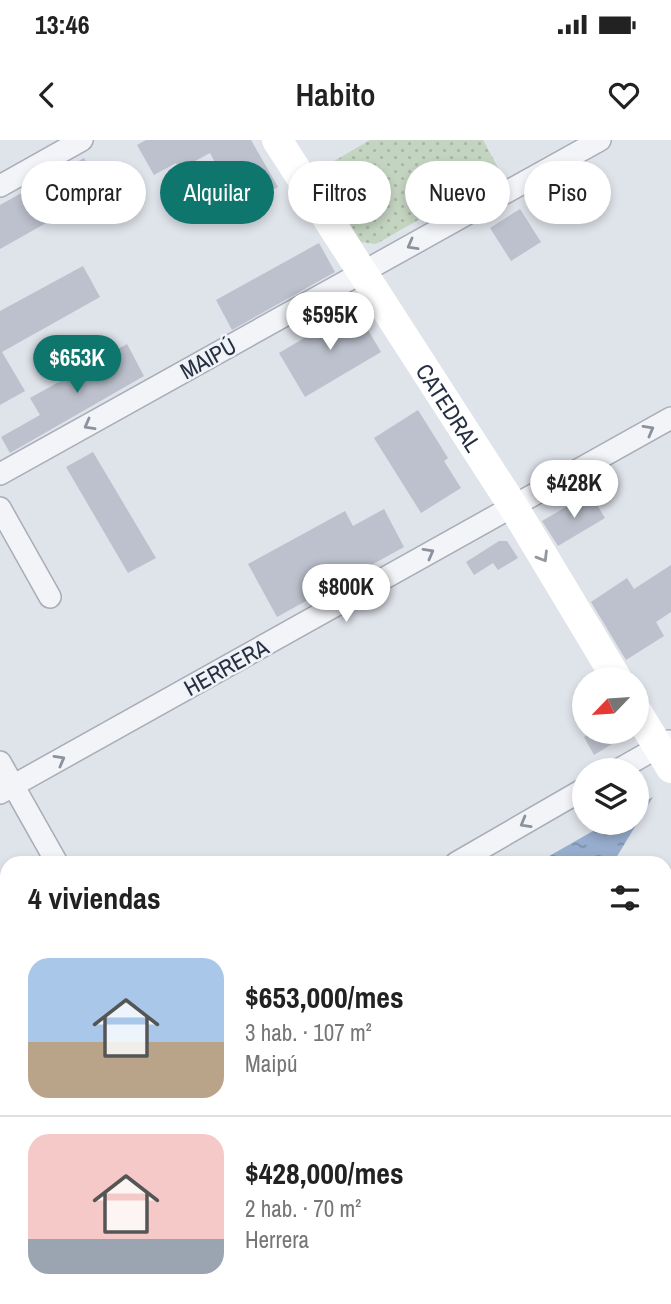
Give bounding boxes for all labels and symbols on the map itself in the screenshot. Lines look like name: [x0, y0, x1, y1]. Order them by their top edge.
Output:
one-way arrow: [407, 237, 419, 250]
pin: $595K: [281, 292, 379, 352]
street label: MAIPÚ: [174, 330, 242, 386]
pin: $653K: [28, 336, 126, 395]
street label: CATEDRAL: [409, 357, 490, 458]
one-way arrow: [83, 417, 96, 430]
one-way arrow: [642, 425, 654, 438]
pin: $428K: [525, 460, 623, 520]
one-way arrow: [422, 548, 434, 561]
one-way arrow: [535, 550, 548, 563]
pin: $800K: [297, 564, 395, 624]
street label: HERRERA: [178, 631, 274, 703]
north arrow: [572, 667, 649, 744]
one-way arrow: [52, 755, 65, 768]
one-way arrow: [520, 815, 533, 828]

